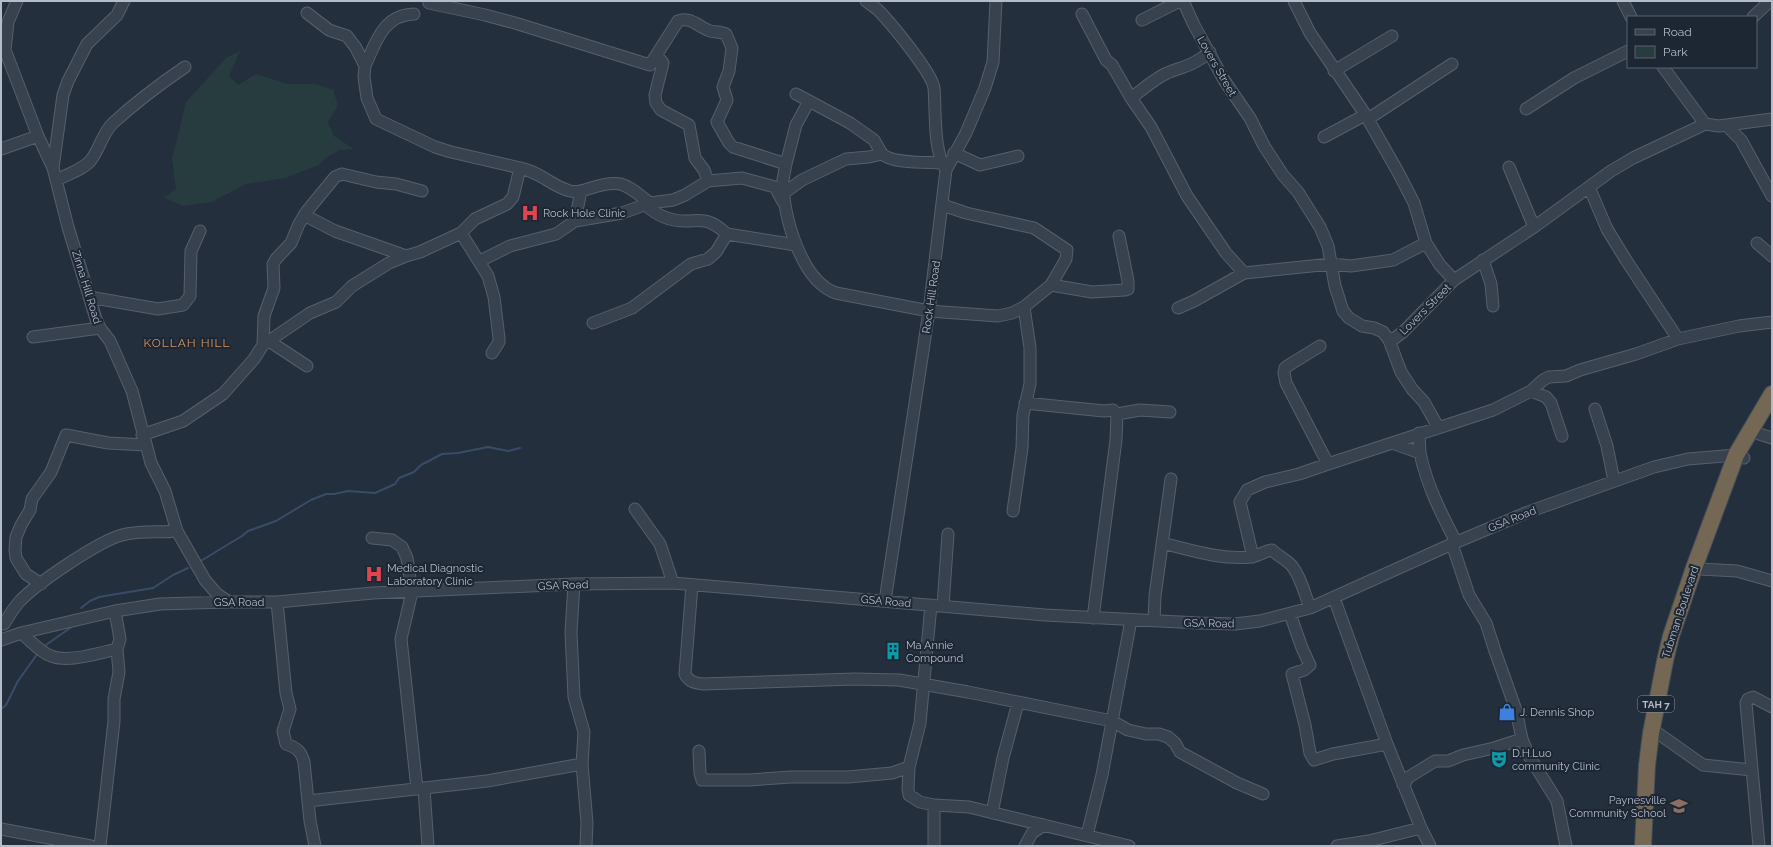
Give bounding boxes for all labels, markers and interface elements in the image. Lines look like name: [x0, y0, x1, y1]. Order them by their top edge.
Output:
legend: [1627, 16, 1757, 68]
text: Road: [1663, 25, 1692, 39]
street label: Lovers Street: [1194, 34, 1239, 99]
text: Park: [1663, 45, 1688, 59]
hospital icon: Rock Hole Clinic: [520, 203, 540, 223]
place label: Rock Hole Clinic: [543, 207, 626, 220]
street label: Zinna Hill Road: [69, 249, 104, 326]
street label: Rock Hill Road: [920, 260, 943, 334]
street label: Lovers Street: [1397, 281, 1454, 338]
district label: KOLLAH HILL: [143, 336, 231, 350]
street label: GSA Road: [1486, 504, 1538, 535]
place label: Medical Diagnostic Laboratory Clinic: [387, 562, 483, 588]
hospital icon: Medical Diagnostic Laboratory Clinic: [364, 564, 384, 584]
street label: Tubman Boulevard: [1659, 564, 1702, 660]
street label: GSA Road: [537, 578, 589, 593]
street label: GSA Road: [860, 593, 912, 610]
street label: GSA Road: [214, 596, 264, 609]
street label: GSA Road: [1184, 617, 1235, 630]
place label: Ma Annie Compound: [906, 639, 963, 665]
building icon: Ma Annie Compound: [883, 641, 903, 661]
road number: TAH 7: [1638, 696, 1674, 712]
shop icon: J. Dennis Shop: [1497, 702, 1517, 722]
place label: J. Dennis Shop: [1520, 706, 1594, 719]
place label: D.H.Luo community Clinic: [1512, 747, 1600, 773]
theatre icon: D.H.Luo community Clinic: [1489, 749, 1509, 769]
place label: Paynesville Community School: [1569, 794, 1667, 820]
school or university icon: Paynesville Community School: [1669, 796, 1689, 816]

